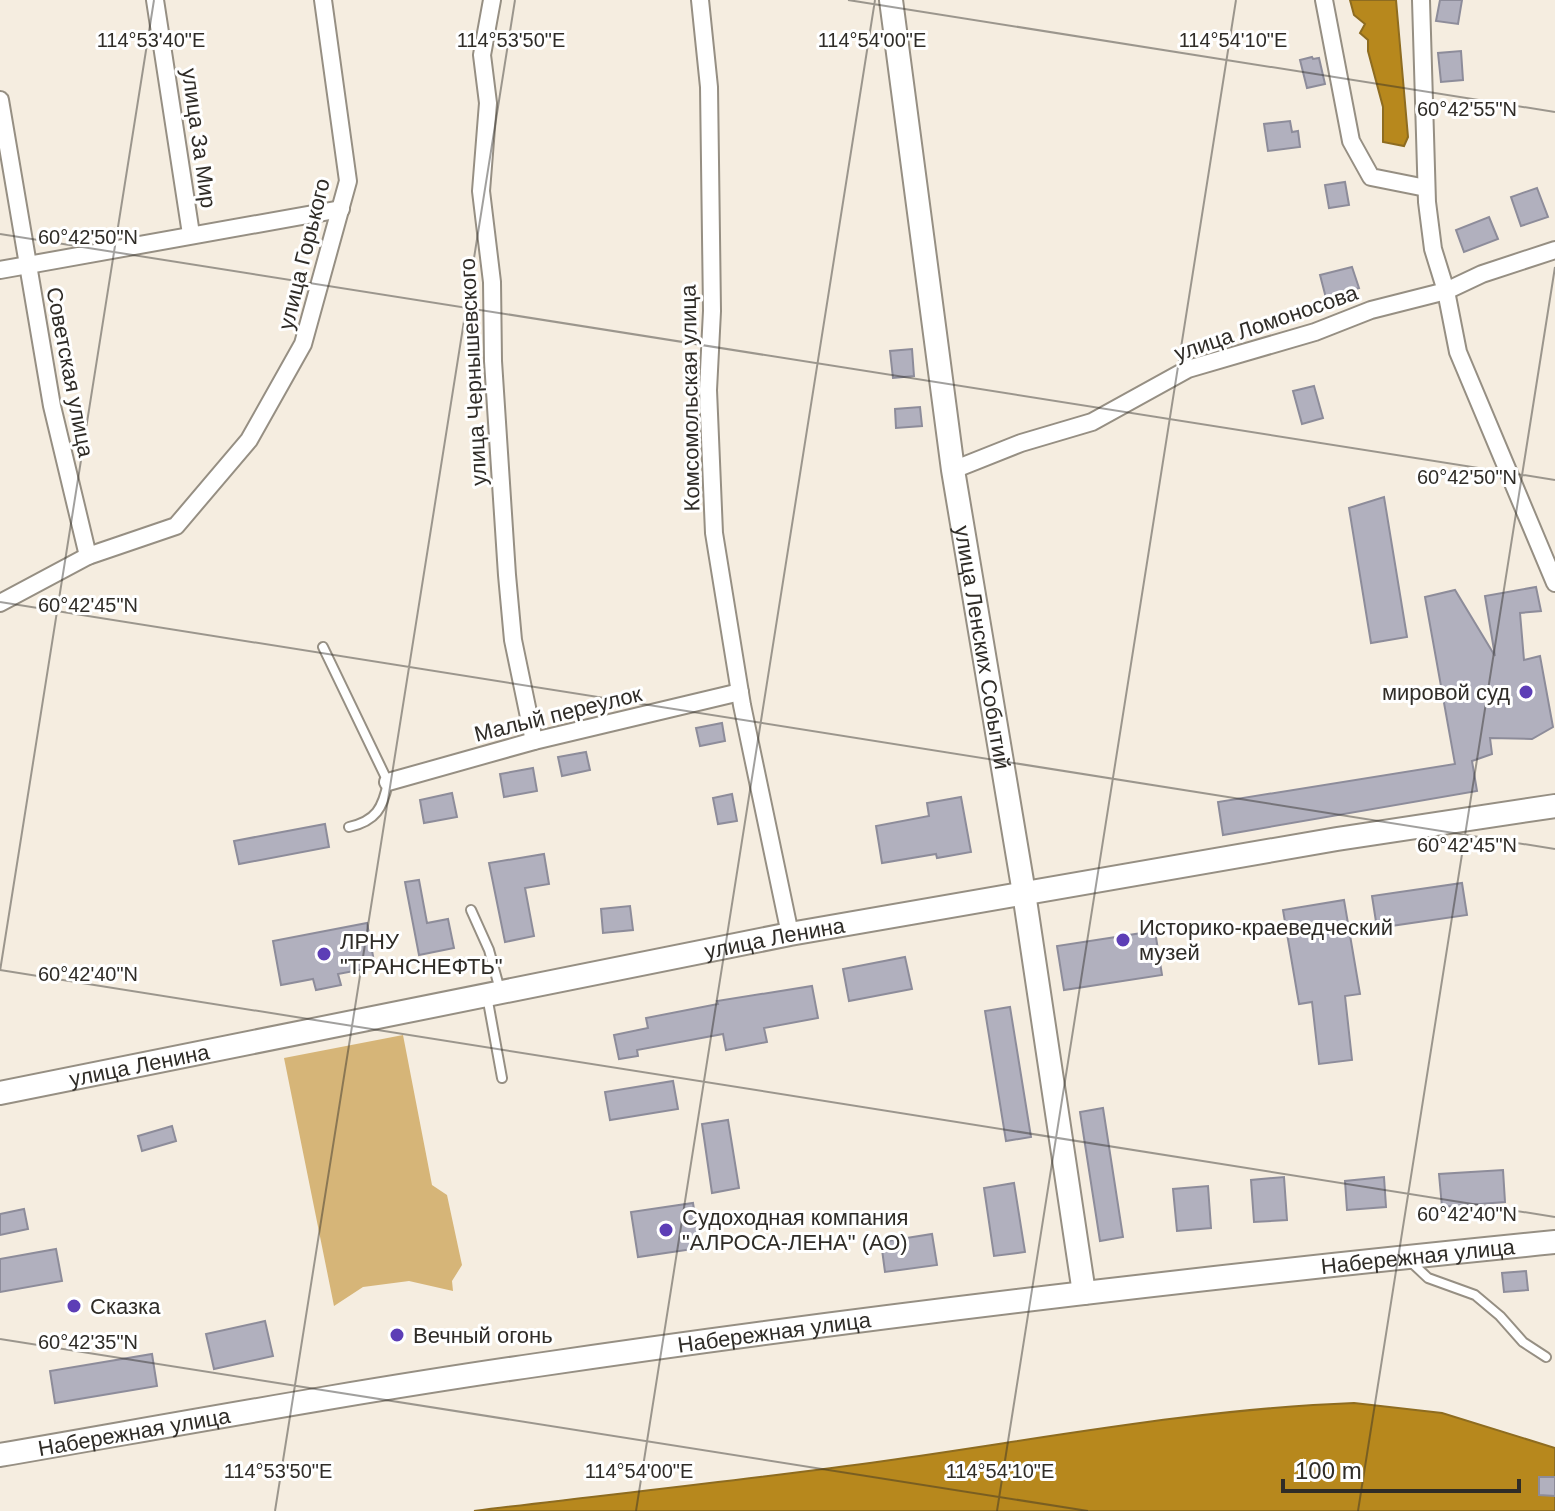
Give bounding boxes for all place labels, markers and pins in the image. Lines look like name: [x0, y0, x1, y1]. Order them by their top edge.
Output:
place label: мировой суд: [1382, 680, 1510, 705]
marker: мировой суд: [1517, 683, 1535, 701]
place label: Историко-краеведческий музей: [1139, 915, 1393, 965]
place label: ЛРНУ "ТРАНСНЕФТЬ": [340, 929, 503, 979]
marker: Историко-краеведческий музей: [1114, 931, 1132, 949]
marker: ЛРНУ "ТРАНСНЕФТЬ": [315, 945, 333, 963]
place label: Судоходная компания "АЛРОСА-ЛЕНА" (АО): [682, 1205, 908, 1255]
marker: Судоходная компания "АЛРОСА-ЛЕНА" (АО): [657, 1221, 675, 1239]
place label: Сказка: [90, 1294, 161, 1319]
marker: Сказка: [65, 1297, 83, 1315]
place label: Вечный огонь: [413, 1323, 553, 1348]
marker: Вечный огонь: [388, 1326, 406, 1344]

